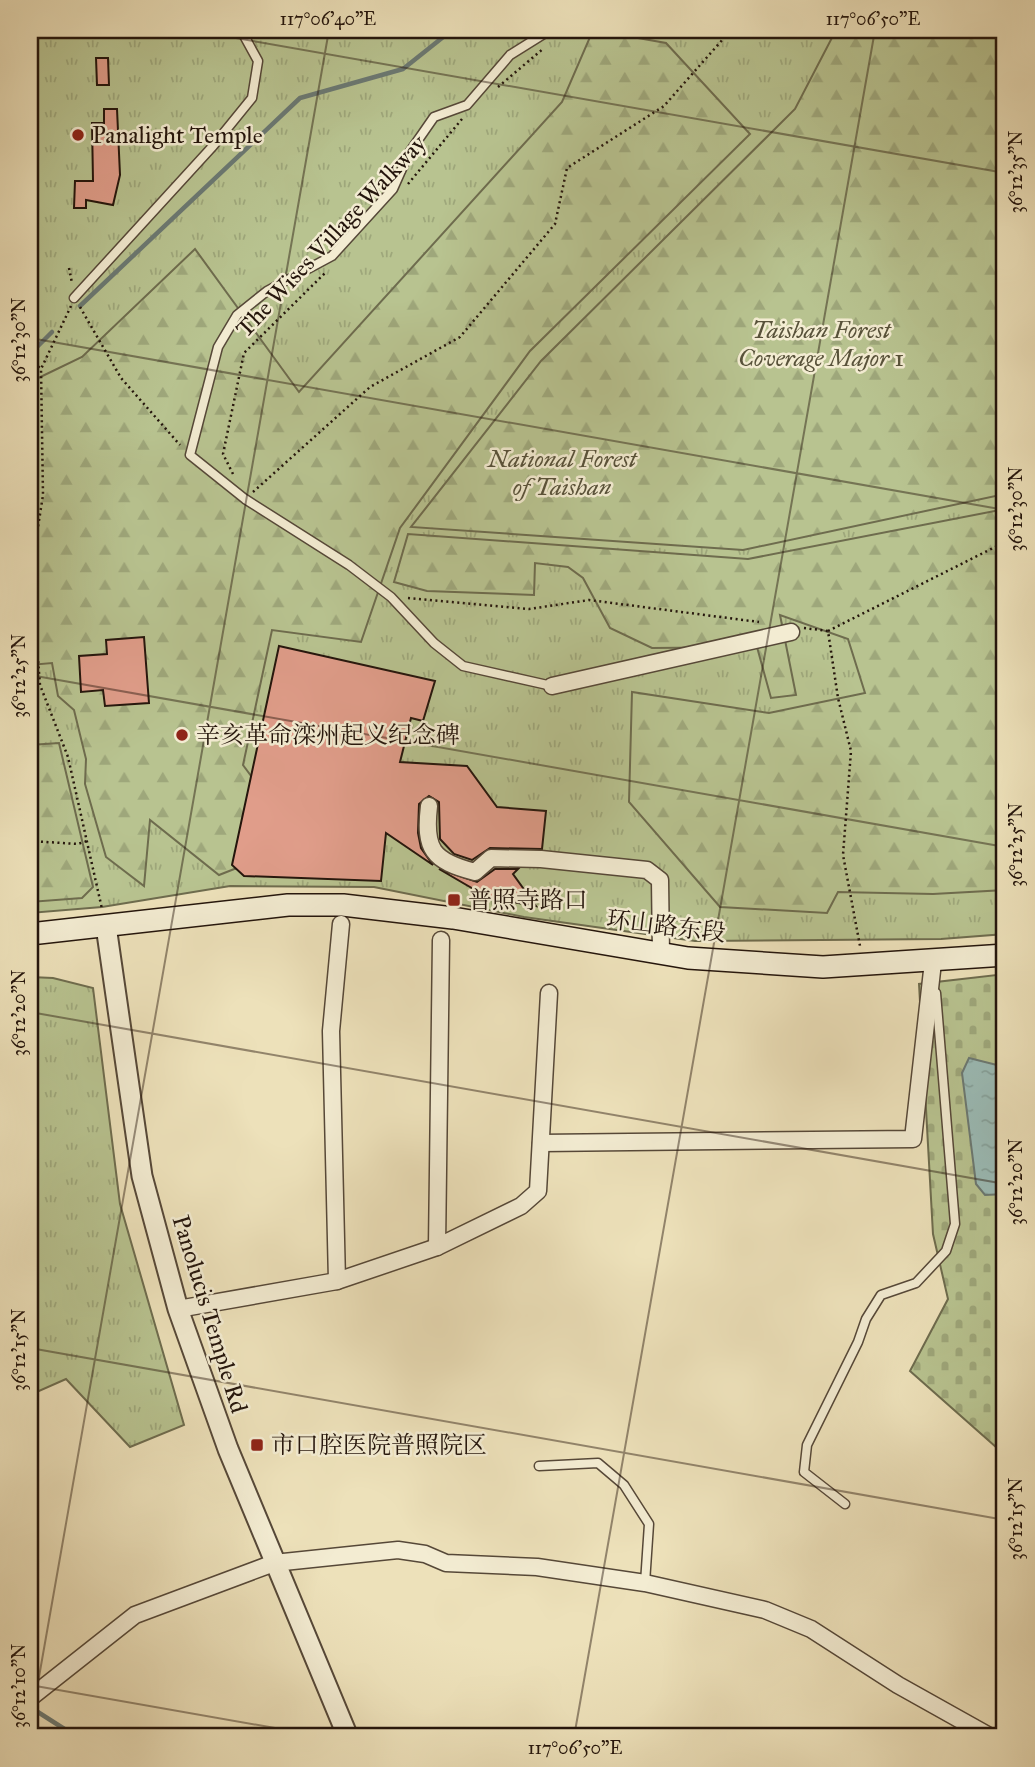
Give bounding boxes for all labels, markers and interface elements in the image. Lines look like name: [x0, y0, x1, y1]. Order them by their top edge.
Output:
text: 117°06'40"E: [280, 8, 376, 30]
text: 117°06'50"E: [826, 8, 920, 30]
place label: Panalight Temple: [92, 120, 263, 150]
marker: Panalight Temple: [70, 127, 86, 143]
street label: The Wises Village Walkway: [229, 128, 433, 343]
text: 36°12'35"N: [1005, 131, 1027, 213]
text: 36°12'30"N: [8, 298, 30, 382]
park label: Taishan Forest Coverage Major 1: [738, 315, 904, 373]
park label: National Forest of Taishan: [486, 444, 638, 502]
text: 36°12'30"N: [1005, 467, 1027, 551]
text: 36°12'25"N: [8, 634, 30, 718]
place label: 辛亥革命滦州起义纪念碑: [196, 720, 460, 750]
marker: 辛亥革命滦州起义纪念碑: [174, 727, 190, 743]
text: 36°12'25"N: [1005, 803, 1027, 887]
place label: 普照寺路口: [468, 885, 588, 915]
marker: 普照寺路口: [446, 892, 462, 908]
street label: 环山路东段: [605, 904, 727, 948]
text: 36°12'20"N: [8, 970, 30, 1056]
text: 36°12'20"N: [1005, 1139, 1027, 1225]
street label: Panolucis Temple Rd: [166, 1211, 254, 1417]
text: 36°12'15"N: [8, 1309, 30, 1391]
place label: 市口腔医院普照院区: [271, 1430, 487, 1460]
marker: 市口腔医院普照院区: [249, 1437, 265, 1453]
text: 36°12'15"N: [1005, 1478, 1027, 1560]
text: 36°12'10"N: [8, 1644, 30, 1728]
text: 117°06'50"E: [528, 1737, 622, 1759]

